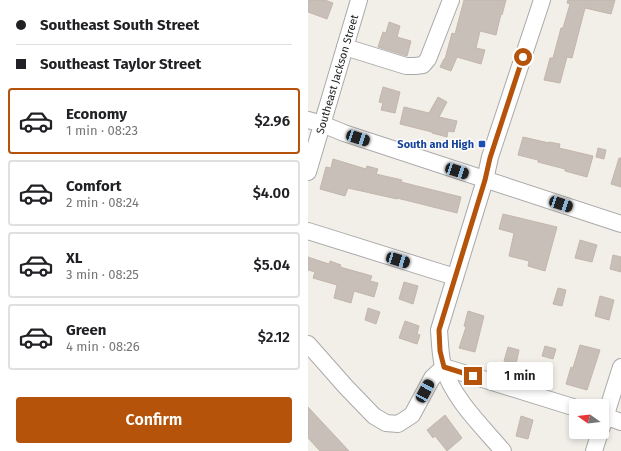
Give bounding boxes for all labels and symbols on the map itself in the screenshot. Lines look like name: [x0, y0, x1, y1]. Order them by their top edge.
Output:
street label: Southeast Jackson Street: [314, 13, 361, 136]
route start: [514, 48, 532, 66]
car: [345, 129, 371, 147]
place label: South and High: [397, 138, 474, 151]
marker: South and High: [477, 139, 487, 149]
car: [444, 162, 470, 180]
car: [548, 195, 574, 213]
car: [385, 251, 411, 269]
callout: 1 min: [487, 362, 553, 390]
route end: [464, 367, 482, 385]
car: [414, 378, 436, 404]
north arrow: [569, 399, 609, 439]

